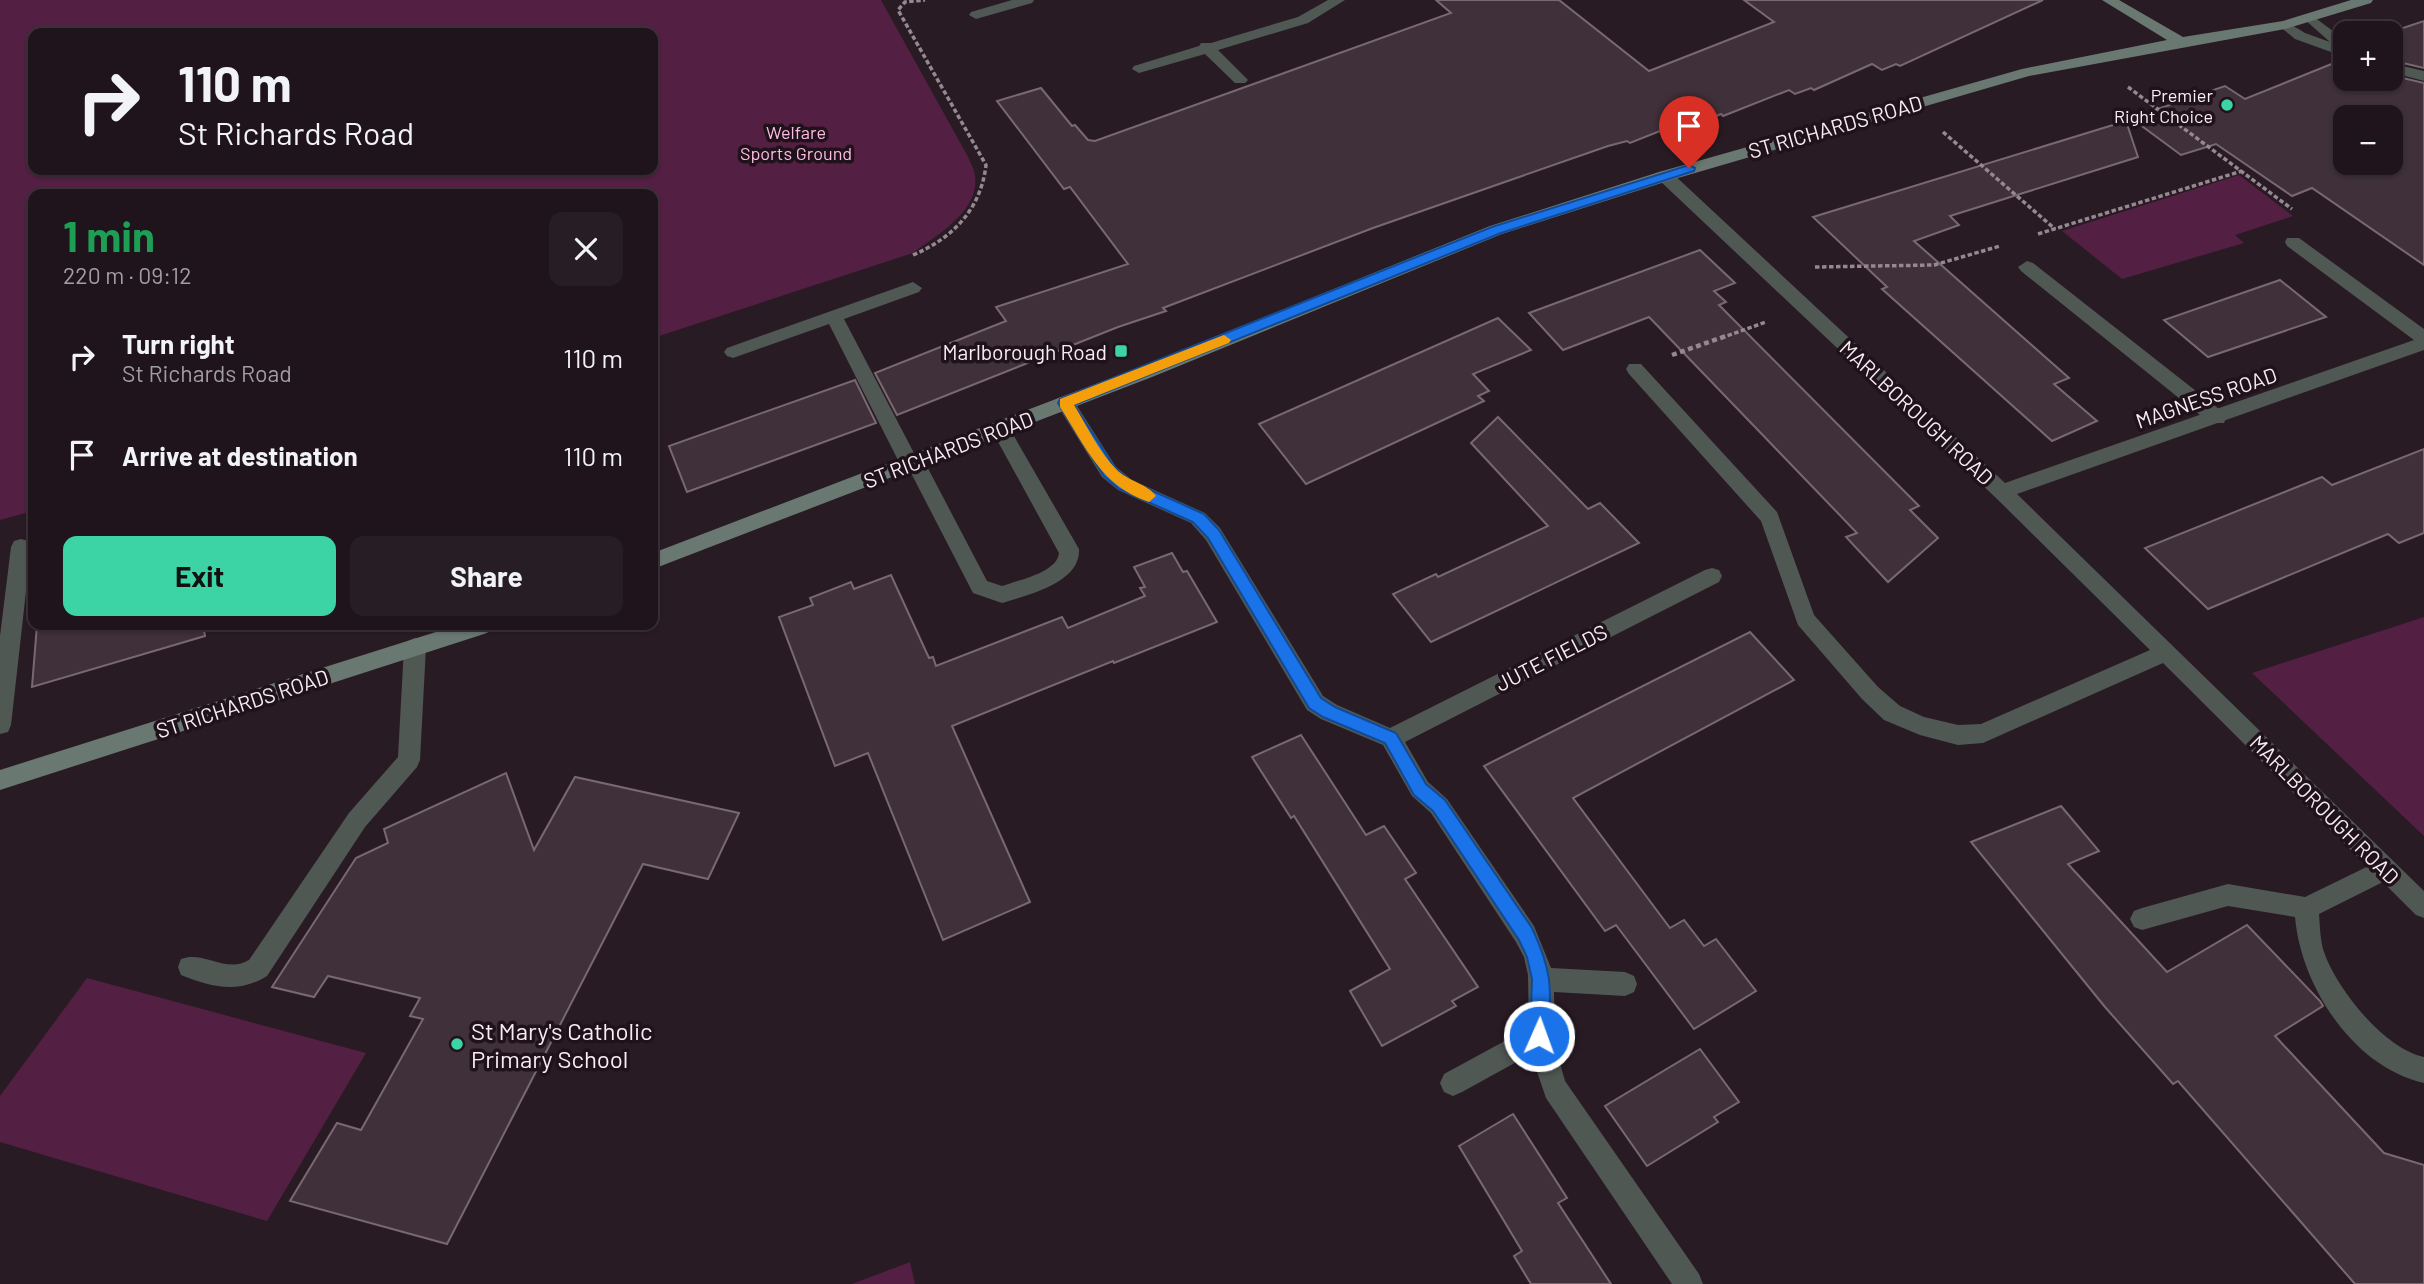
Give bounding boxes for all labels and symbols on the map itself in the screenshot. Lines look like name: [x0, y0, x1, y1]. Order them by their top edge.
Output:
place label: Premier Right Choice: [2114, 84, 2213, 127]
street label: ST RICHARDS ROAD: [1745, 89, 1925, 163]
pin: [1659, 96, 1719, 168]
marker: Premier Right Choice: [2219, 97, 2235, 113]
park label: Welfare Sports Ground: [740, 121, 852, 164]
street label: MARLBOROUGH ROAD: [1835, 335, 1999, 489]
place label: Marlborough Road: [943, 339, 1107, 364]
marker: Marlborough Road: [1113, 343, 1129, 359]
street label: MAGNESS ROAD: [2132, 361, 2280, 433]
street label: ST RICHARDS ROAD: [860, 405, 1036, 493]
street label: JUTE FIELDS: [1491, 618, 1611, 696]
street label: ST RICHARDS ROAD: [153, 663, 331, 743]
street label: MARLBOROUGH ROAD: [2245, 729, 2405, 889]
position arrow: [1502, 999, 1576, 1073]
place label: St Mary's Catholic Primary School: [471, 1016, 653, 1073]
marker: St Mary's Catholic Primary School: [449, 1036, 465, 1052]

